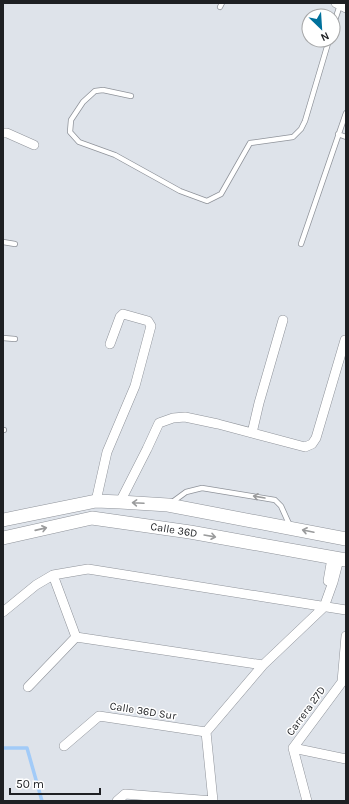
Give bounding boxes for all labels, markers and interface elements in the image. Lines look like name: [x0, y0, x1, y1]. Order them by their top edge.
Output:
north arrow: [301, 8, 341, 48]
text: N: [319, 29, 331, 44]
one-way arrow: [253, 493, 266, 501]
one-way arrow: [132, 499, 145, 506]
street label: Calle 36D: [150, 520, 198, 540]
one-way arrow: [34, 525, 47, 532]
one-way arrow: [302, 527, 315, 535]
one-way arrow: [204, 532, 217, 540]
street label: Carrera 27D: [284, 684, 328, 738]
street label: Calle 36D Sur: [109, 699, 177, 723]
scale bar: [10, 770, 100, 796]
text: 50 m: [16, 777, 44, 791]

